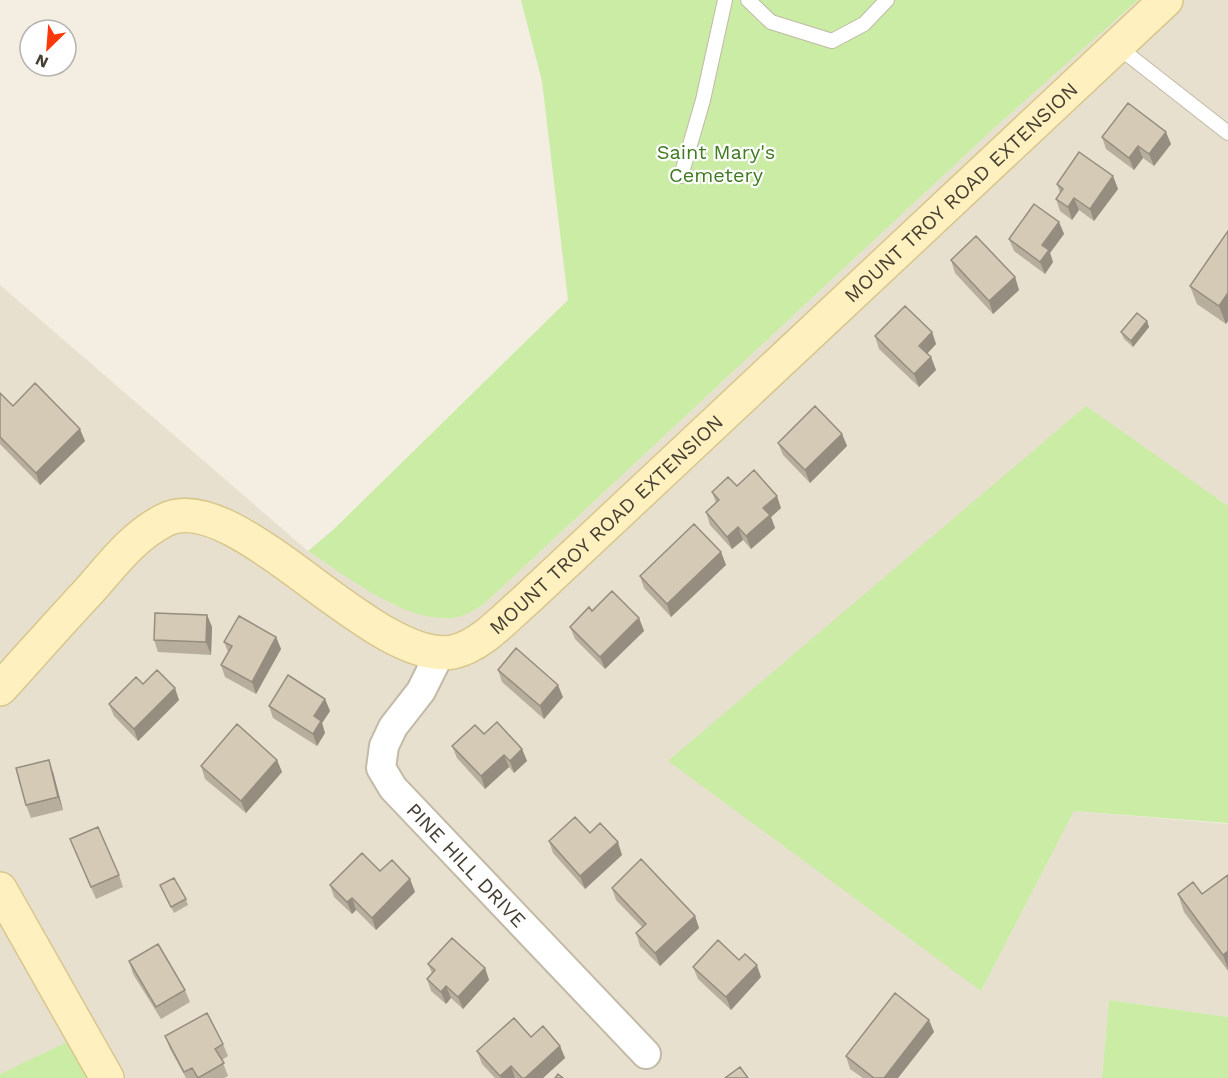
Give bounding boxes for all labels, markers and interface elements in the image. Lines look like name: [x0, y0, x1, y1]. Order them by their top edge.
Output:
north arrow: [18, 18, 78, 78]
text: N: [32, 50, 51, 72]
street label: MOUNT TROY ROAD EXTENSION: [839, 77, 1083, 307]
park label: Saint Mary's Cemetery: [657, 140, 775, 187]
street label: MOUNT TROY ROAD EXTENSION: [485, 410, 728, 639]
street label: PINE HILL DRIVE: [402, 798, 531, 932]

